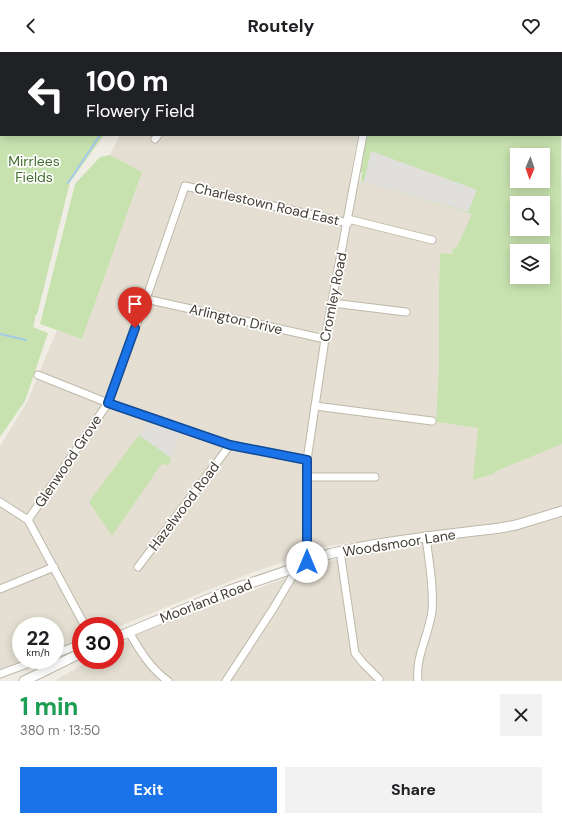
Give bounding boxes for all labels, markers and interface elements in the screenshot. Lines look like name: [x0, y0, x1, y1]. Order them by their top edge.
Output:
text: Routely: [248, 14, 314, 38]
icon: back: [20, 15, 42, 37]
icon: heart: [520, 15, 542, 37]
text: 100 m: [86, 63, 169, 100]
icon: left: [20, 68, 72, 120]
text: Flowery Field: [86, 99, 195, 123]
north arrow: [510, 148, 550, 188]
map controls: [510, 148, 550, 284]
park label: Mirrlees Fields: [8, 152, 60, 186]
street label: Charlestown Road East: [193, 179, 341, 229]
button: search: [510, 196, 550, 236]
button: layers: [510, 244, 550, 284]
street label: Cromley Road: [316, 251, 350, 343]
pin: [118, 287, 152, 328]
icon: arrive: [124, 293, 146, 315]
street label: Arlington Drive: [188, 300, 285, 339]
street label: Glenwood Grove: [30, 411, 106, 511]
street label: Hazelwood Road: [145, 458, 223, 554]
street label: Woodsmoor Lane: [341, 525, 457, 561]
position arrow: [286, 541, 328, 583]
street label: Moorland Road: [157, 575, 255, 627]
speed limit sign: 30: [72, 617, 124, 669]
text: 22: [26, 625, 50, 651]
text: km/h: [26, 646, 50, 659]
text: 1 min: [20, 691, 78, 722]
button: close: [500, 694, 542, 736]
text: 380 m · 13:50: [20, 722, 100, 739]
button: Exit: [20, 767, 277, 813]
button: Share: [285, 767, 542, 813]

